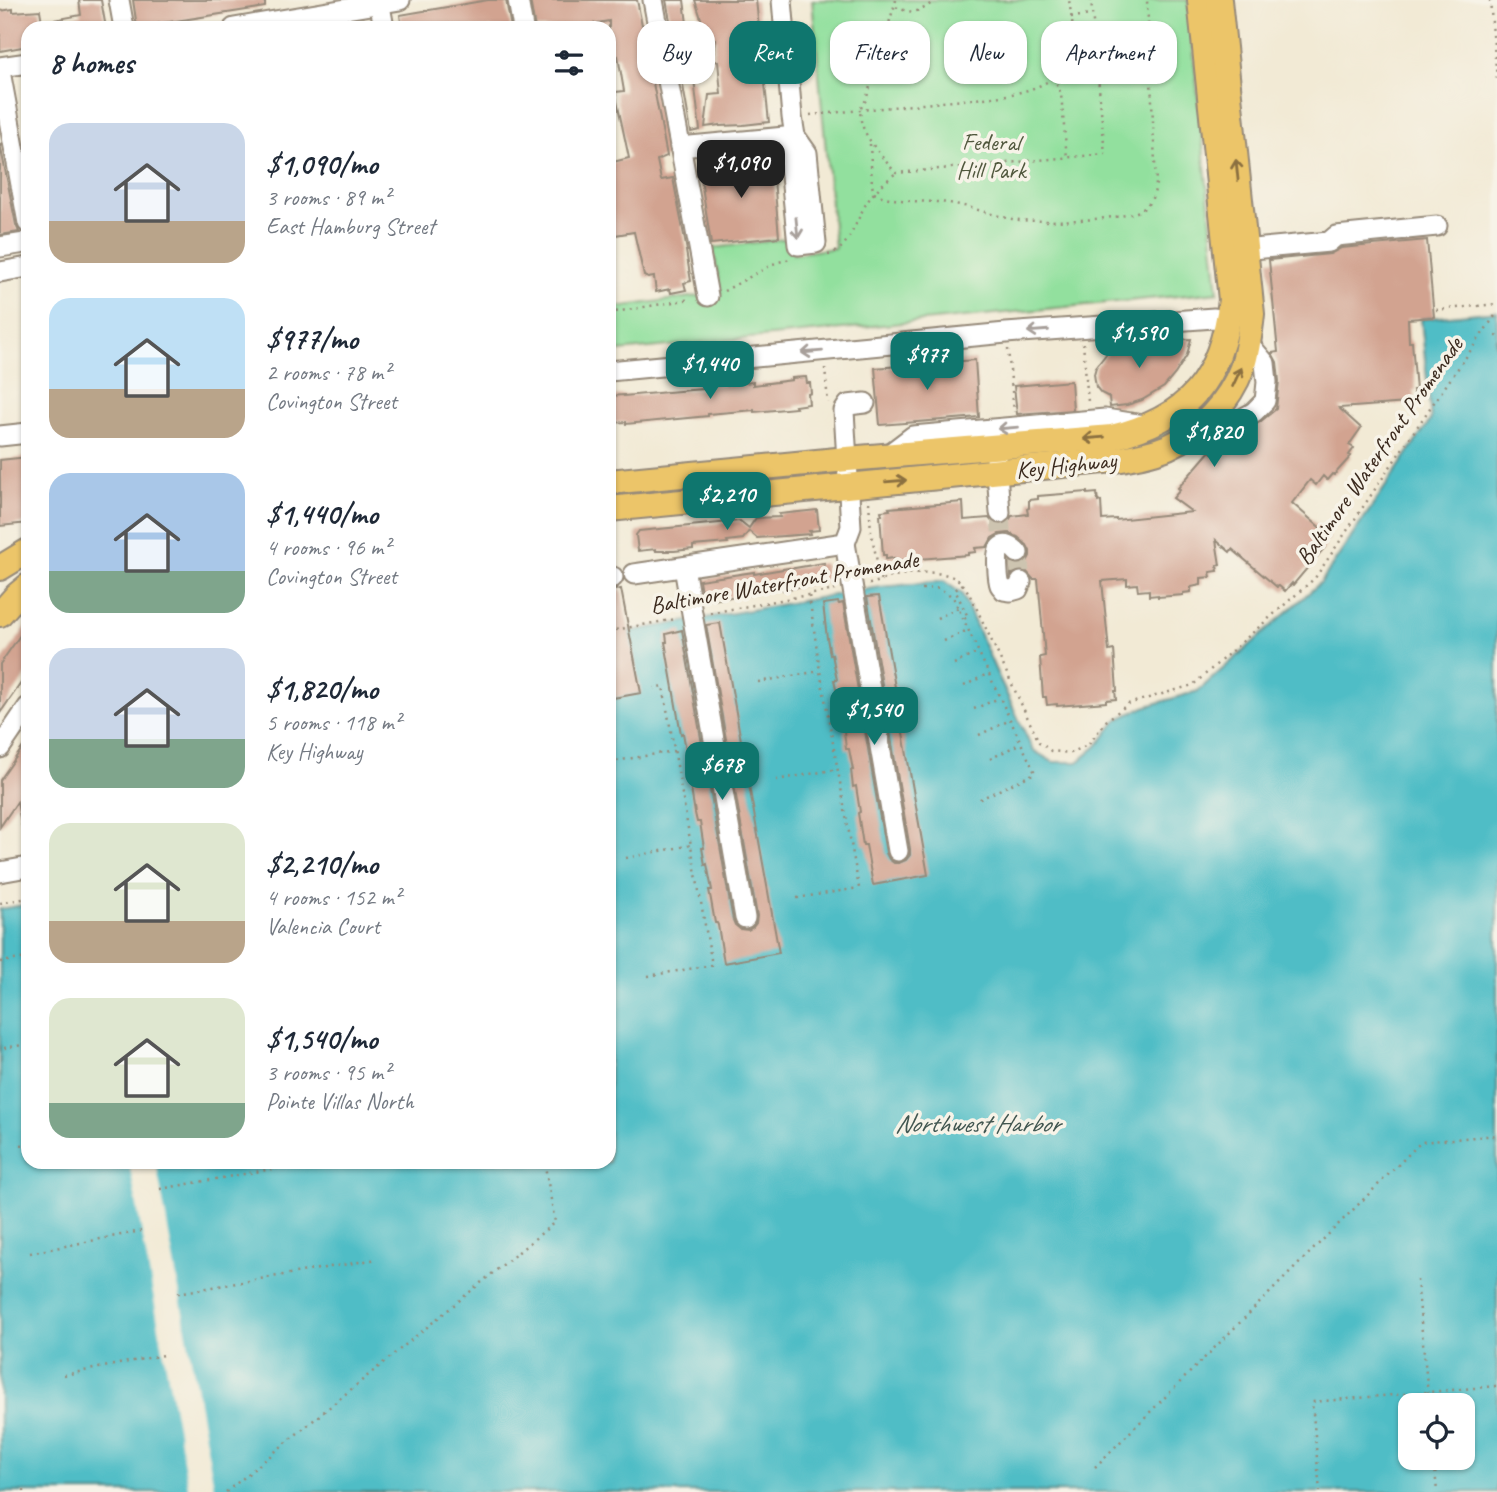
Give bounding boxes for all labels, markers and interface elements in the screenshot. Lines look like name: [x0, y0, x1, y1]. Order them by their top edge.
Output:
chip: Buy: [637, 21, 715, 84]
chip: Rent: [729, 21, 816, 84]
chip: Filters: [830, 21, 930, 84]
chip: New: [944, 21, 1027, 84]
chip: Apartment: [1041, 21, 1177, 84]
text: 8 homes: [49, 44, 134, 82]
icon: filters: [550, 44, 588, 82]
park label: Federal Hill Park: [956, 127, 1028, 185]
pin: $1,090: [684, 140, 798, 200]
text: $1,090/mo: [266, 145, 378, 183]
text: $1,090: [713, 148, 769, 177]
icon: home: [105, 151, 189, 235]
one-way arrow: [1231, 159, 1244, 181]
text: 3 rooms · 89 m²: [266, 183, 390, 212]
text: East Hamburg Street: [266, 212, 435, 241]
one-way arrow: [790, 216, 803, 239]
pin: $1,590: [1082, 310, 1196, 370]
text: $1,590: [1111, 318, 1167, 347]
text: $977/mo: [266, 320, 358, 358]
one-way arrow: [1028, 325, 1050, 338]
icon: home: [105, 326, 189, 410]
street label: Baltimore Waterfront Promenade: [1289, 329, 1470, 571]
pin: $977: [886, 332, 968, 392]
text: $977: [907, 340, 947, 369]
pin: $1,440: [653, 342, 767, 401]
one-way arrow: [801, 345, 824, 358]
text: $1,440: [682, 349, 738, 378]
text: 2 rooms · 78 m²: [266, 358, 390, 387]
one-way arrow: [1231, 367, 1244, 388]
text: Covington Street: [266, 387, 397, 416]
pin: $1,820: [1157, 410, 1271, 469]
text: $1,820: [1186, 417, 1242, 446]
one-way arrow: [997, 421, 1020, 434]
one-way arrow: [1083, 432, 1106, 445]
street label: Key Highway: [1014, 445, 1119, 485]
pin: $2,210: [670, 472, 784, 532]
one-way arrow: [885, 474, 907, 487]
text: $2,210: [699, 480, 755, 509]
text: $1,440/mo: [266, 495, 378, 533]
icon: home: [105, 501, 189, 585]
text: 4 rooms · 96 m²: [266, 533, 390, 562]
street label: Baltimore Waterfront Promenade: [648, 543, 922, 620]
text: Covington Street: [266, 562, 397, 591]
text: $1,820/mo: [266, 670, 378, 708]
icon: home: [105, 676, 189, 760]
pin: $1,540: [817, 688, 931, 747]
text: $1,540: [846, 695, 902, 724]
text: 5 rooms · 118 m²: [266, 708, 401, 737]
text: Key Highway: [266, 737, 362, 766]
pin: $678: [681, 742, 763, 802]
text: $678: [701, 750, 743, 779]
text: $2,210/mo: [266, 845, 378, 883]
icon: home: [105, 851, 189, 935]
text: 4 rooms · 152 m²: [266, 883, 401, 912]
text: Valencia Court: [266, 912, 380, 941]
text: $1,540/mo: [266, 1020, 377, 1058]
icon: home: [105, 1026, 189, 1110]
text: 3 rooms · 95 m²: [266, 1058, 390, 1087]
text: Pointe Villas North: [266, 1087, 414, 1116]
water label: Northwest Harbor: [895, 1107, 1064, 1140]
map controls: [1398, 1393, 1475, 1470]
button: locate: [1398, 1393, 1475, 1470]

